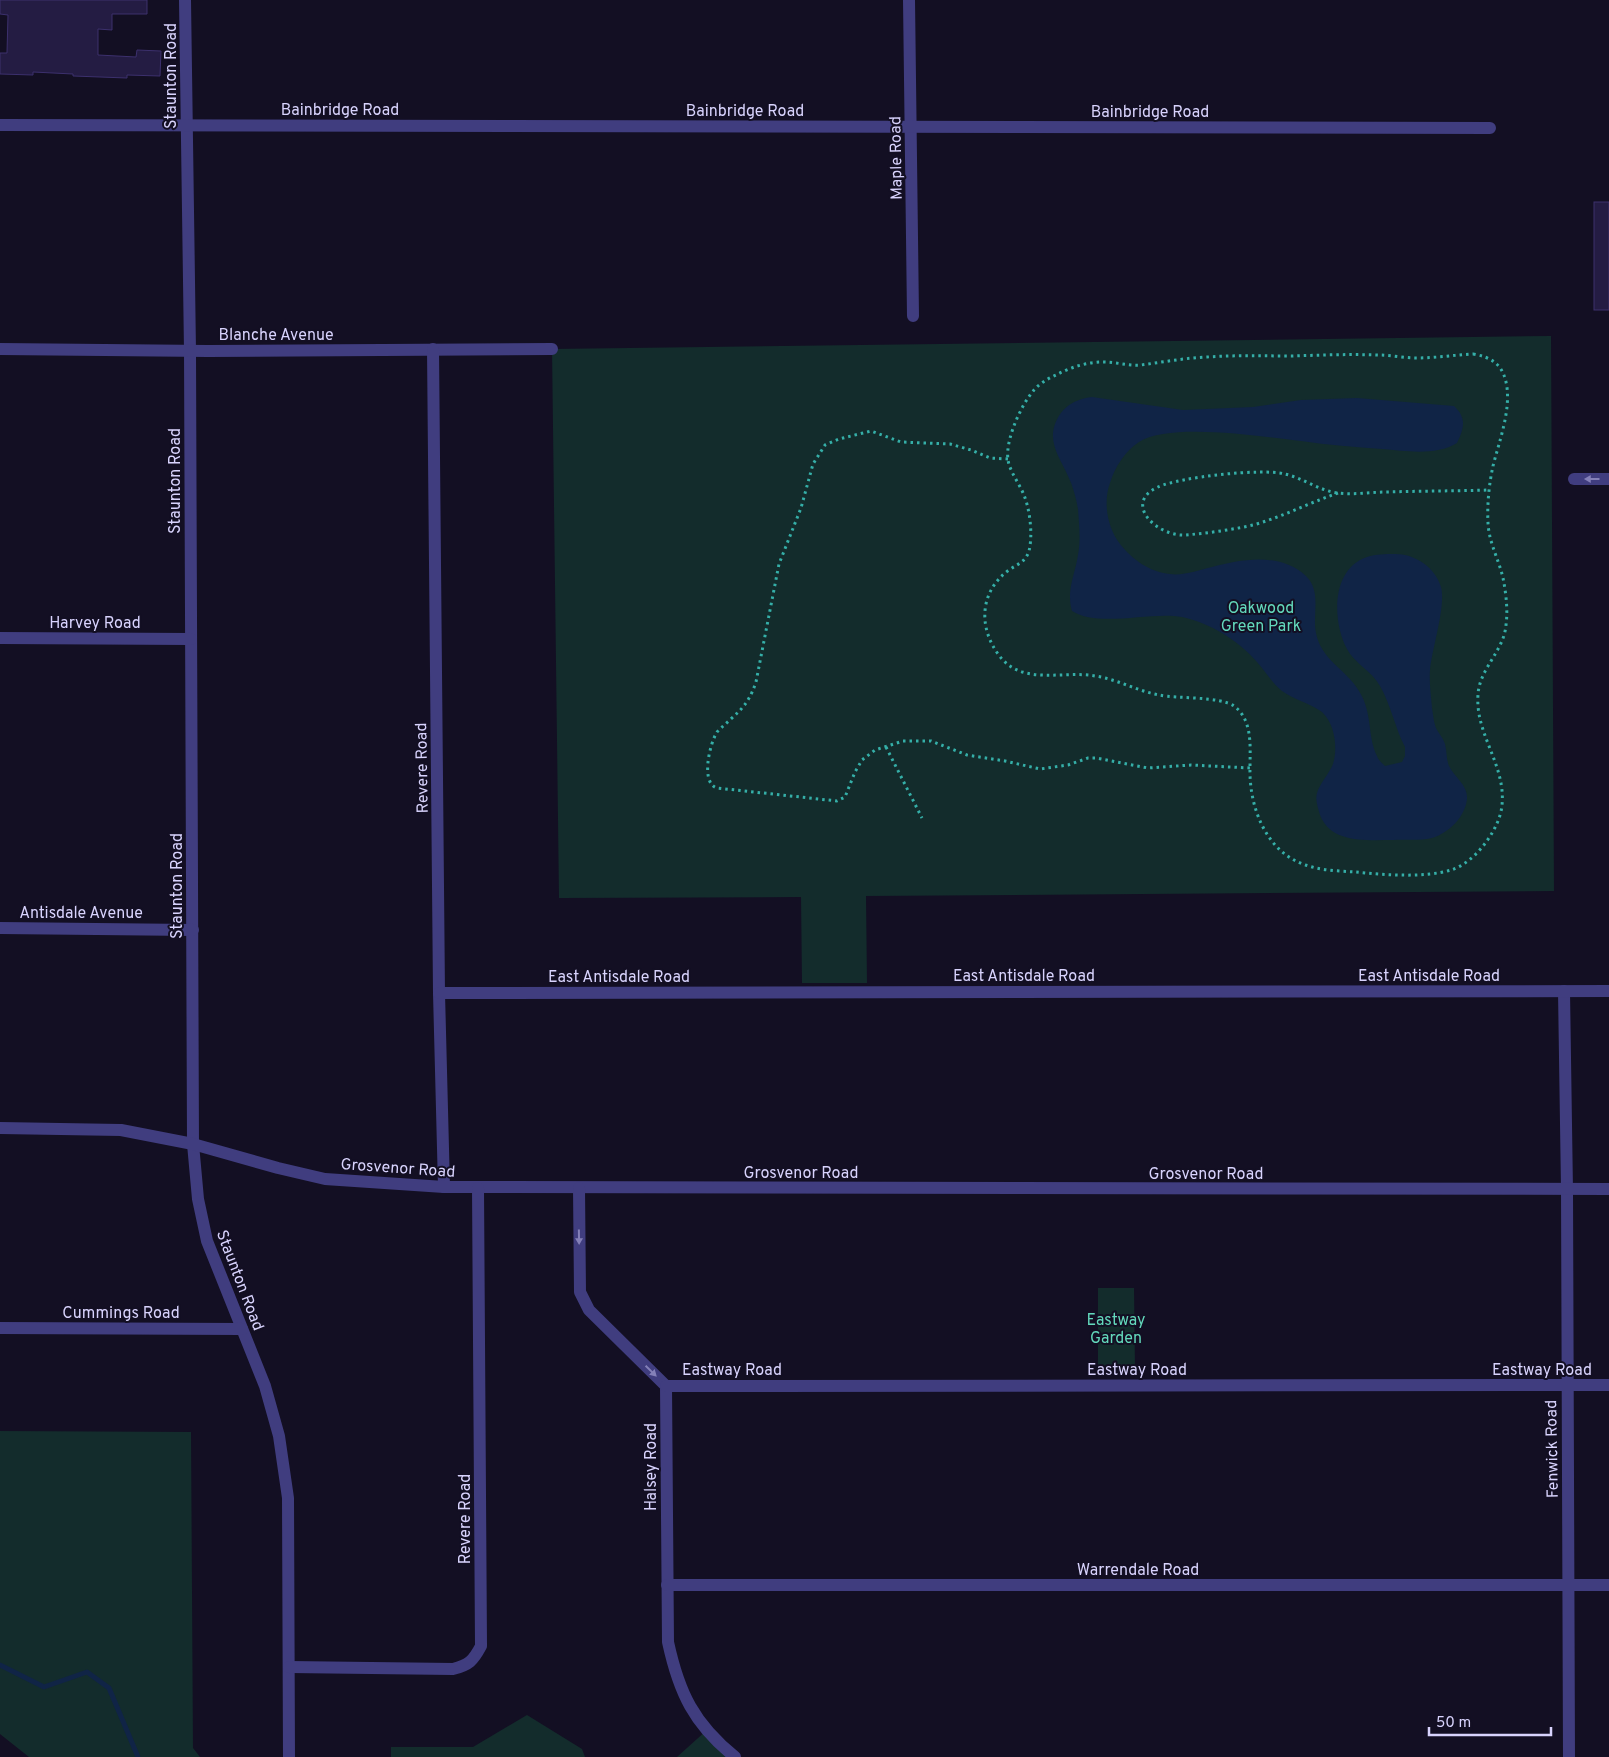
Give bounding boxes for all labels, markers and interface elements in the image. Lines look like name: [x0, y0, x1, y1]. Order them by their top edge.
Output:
street label: Staunton Road: [162, 23, 182, 129]
street label: Bainbridge Road: [281, 101, 399, 121]
street label: Bainbridge Road: [686, 102, 804, 122]
street label: Bainbridge Road: [1091, 103, 1209, 123]
street label: Maple Road: [886, 116, 908, 200]
street label: Blanche Avenue: [218, 326, 334, 346]
street label: Staunton Road: [166, 428, 186, 534]
one-way arrow: [1583, 475, 1599, 483]
park label: Oakwood Green Park: [1221, 599, 1301, 637]
street label: Harvey Road: [49, 614, 141, 634]
street label: Revere Road: [412, 722, 434, 813]
street label: Staunton Road: [168, 833, 188, 939]
street label: Antisdale Avenue: [19, 904, 143, 924]
street label: East Antisdale Road: [953, 967, 1095, 987]
street label: East Antisdale Road: [1358, 967, 1500, 987]
street label: East Antisdale Road: [548, 968, 690, 988]
street label: Grosvenor Road: [340, 1155, 456, 1183]
street label: Grosvenor Road: [744, 1164, 858, 1184]
street label: Grosvenor Road: [1149, 1165, 1263, 1185]
street label: Staunton Road: [211, 1228, 267, 1334]
one-way arrow: [576, 1229, 584, 1245]
street label: Cummings Road: [62, 1304, 180, 1324]
park label: Eastway Garden: [1086, 1311, 1146, 1349]
street label: Eastway Road: [682, 1361, 782, 1381]
street label: Eastway Road: [1087, 1361, 1187, 1381]
street label: Eastway Road: [1492, 1361, 1592, 1381]
one-way arrow: [645, 1365, 657, 1377]
street label: Fenwick Road: [1542, 1400, 1564, 1498]
street label: Halsey Road: [642, 1423, 662, 1511]
street label: Revere Road: [456, 1474, 476, 1564]
street label: Warrendale Road: [1077, 1561, 1199, 1581]
scale bar: [1429, 1704, 1552, 1736]
text: 50 m: [1436, 1714, 1471, 1733]

